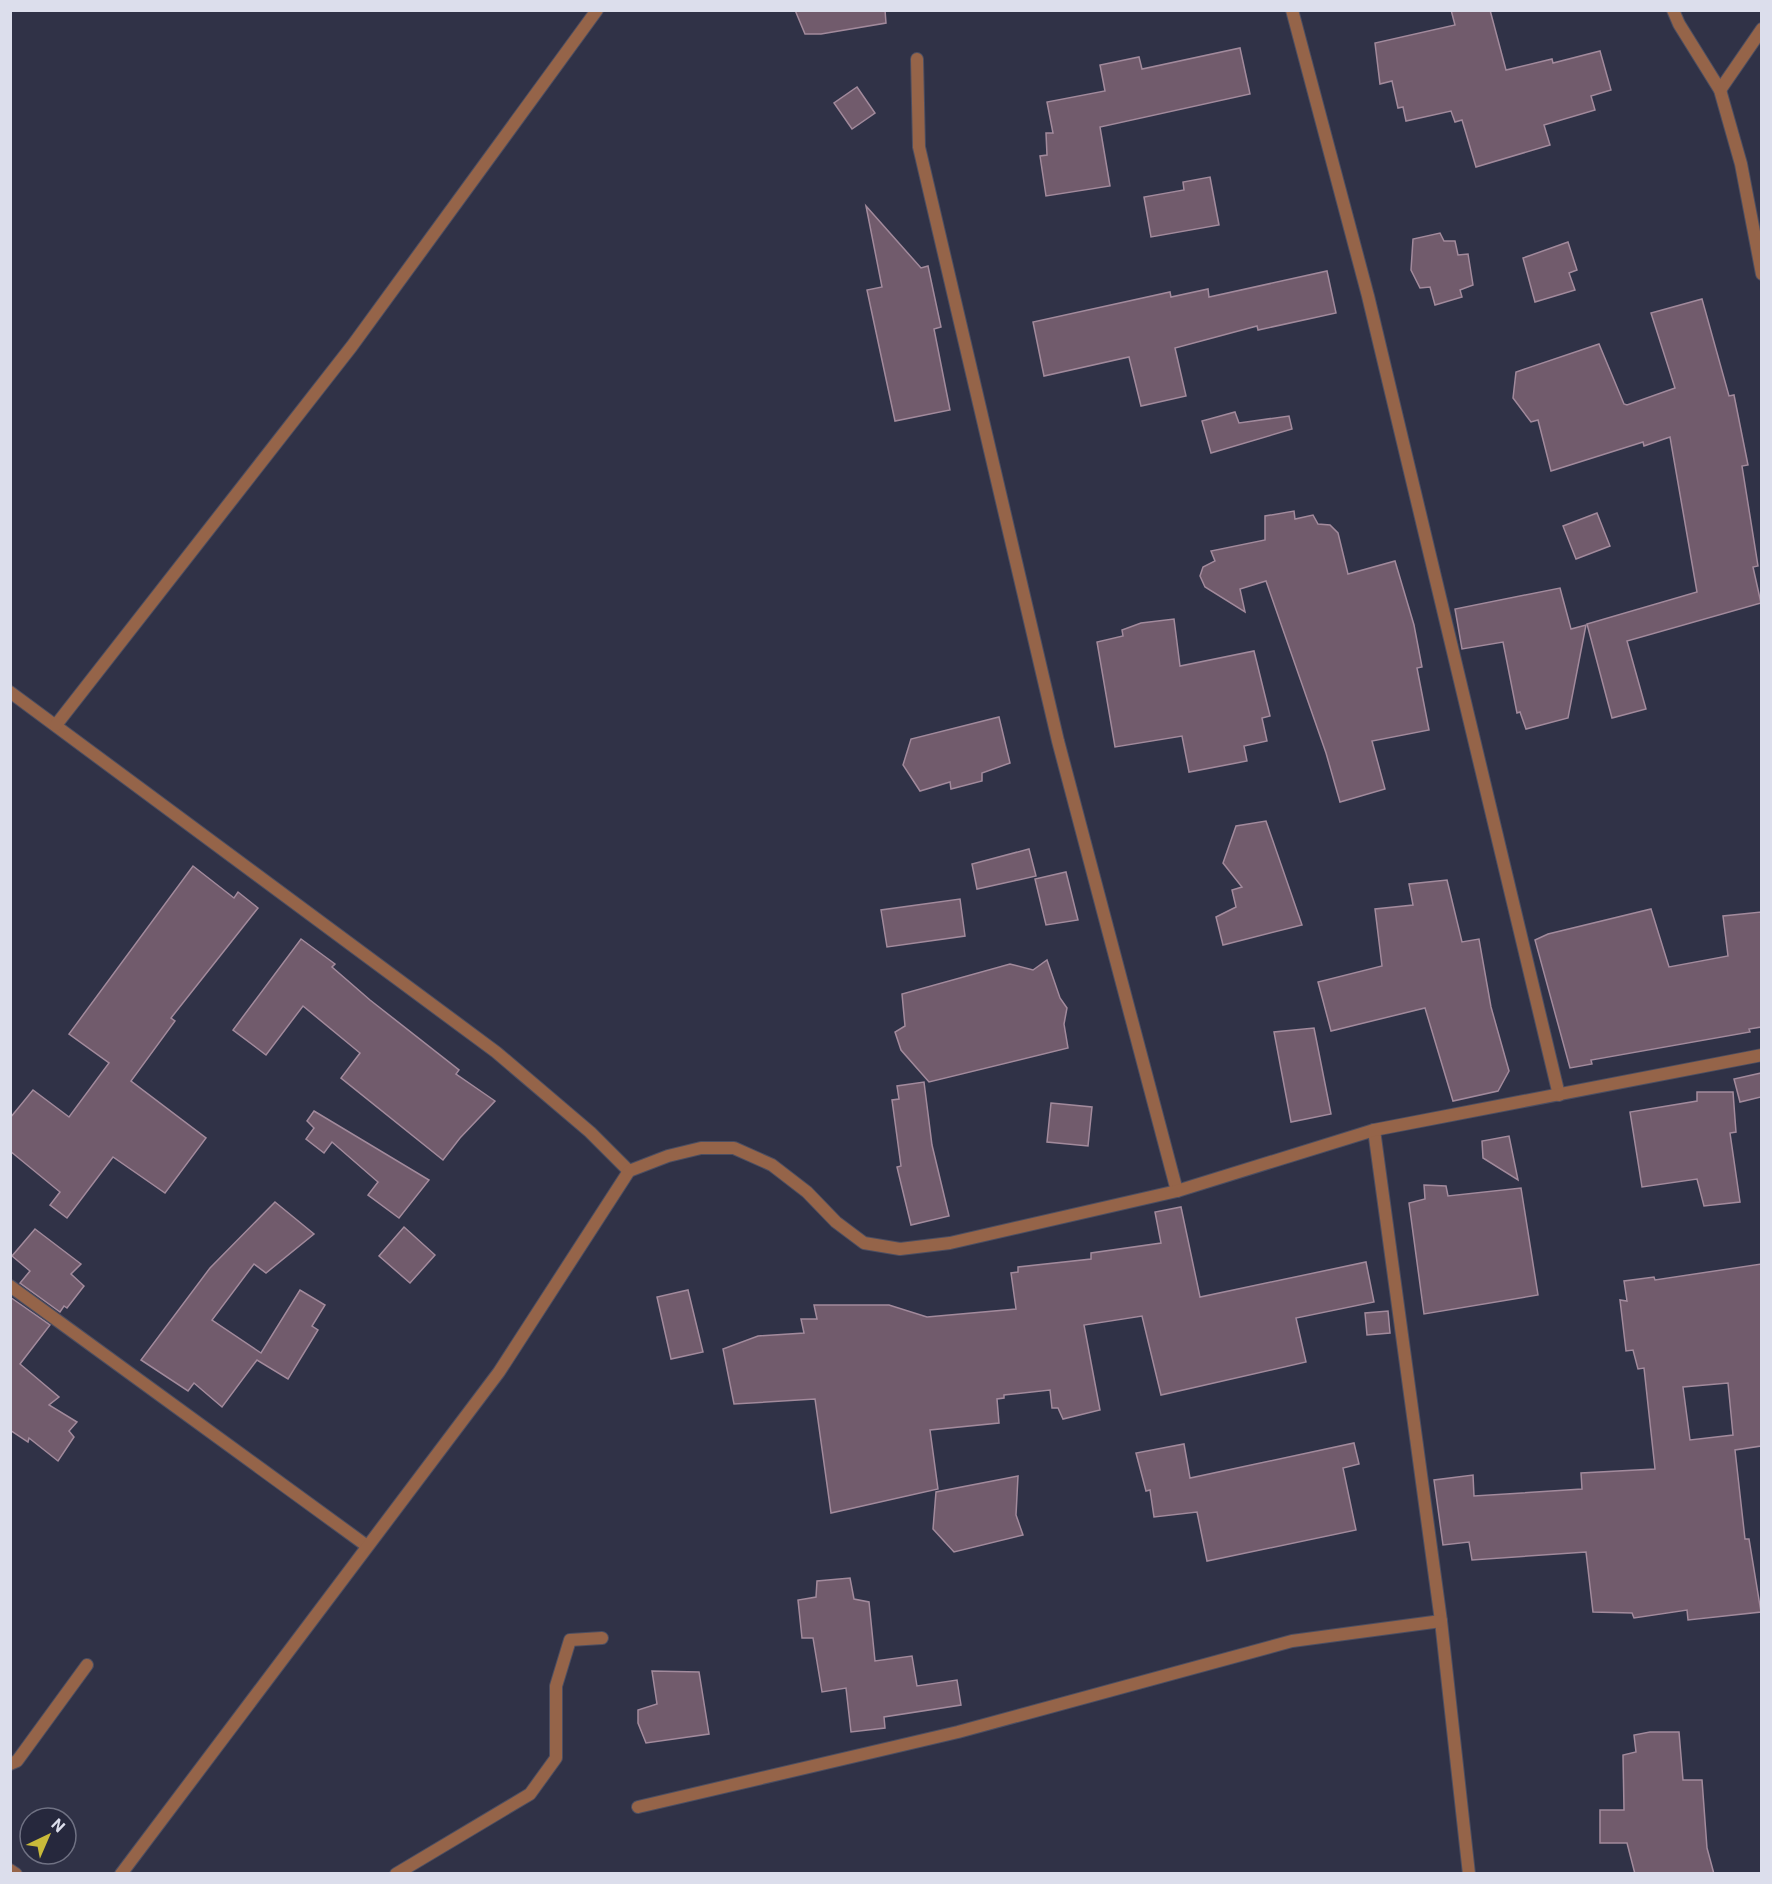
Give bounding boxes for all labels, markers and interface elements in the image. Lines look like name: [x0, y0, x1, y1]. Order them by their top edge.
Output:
north arrow: [18, 1806, 78, 1866]
text: N: [47, 1815, 69, 1836]

